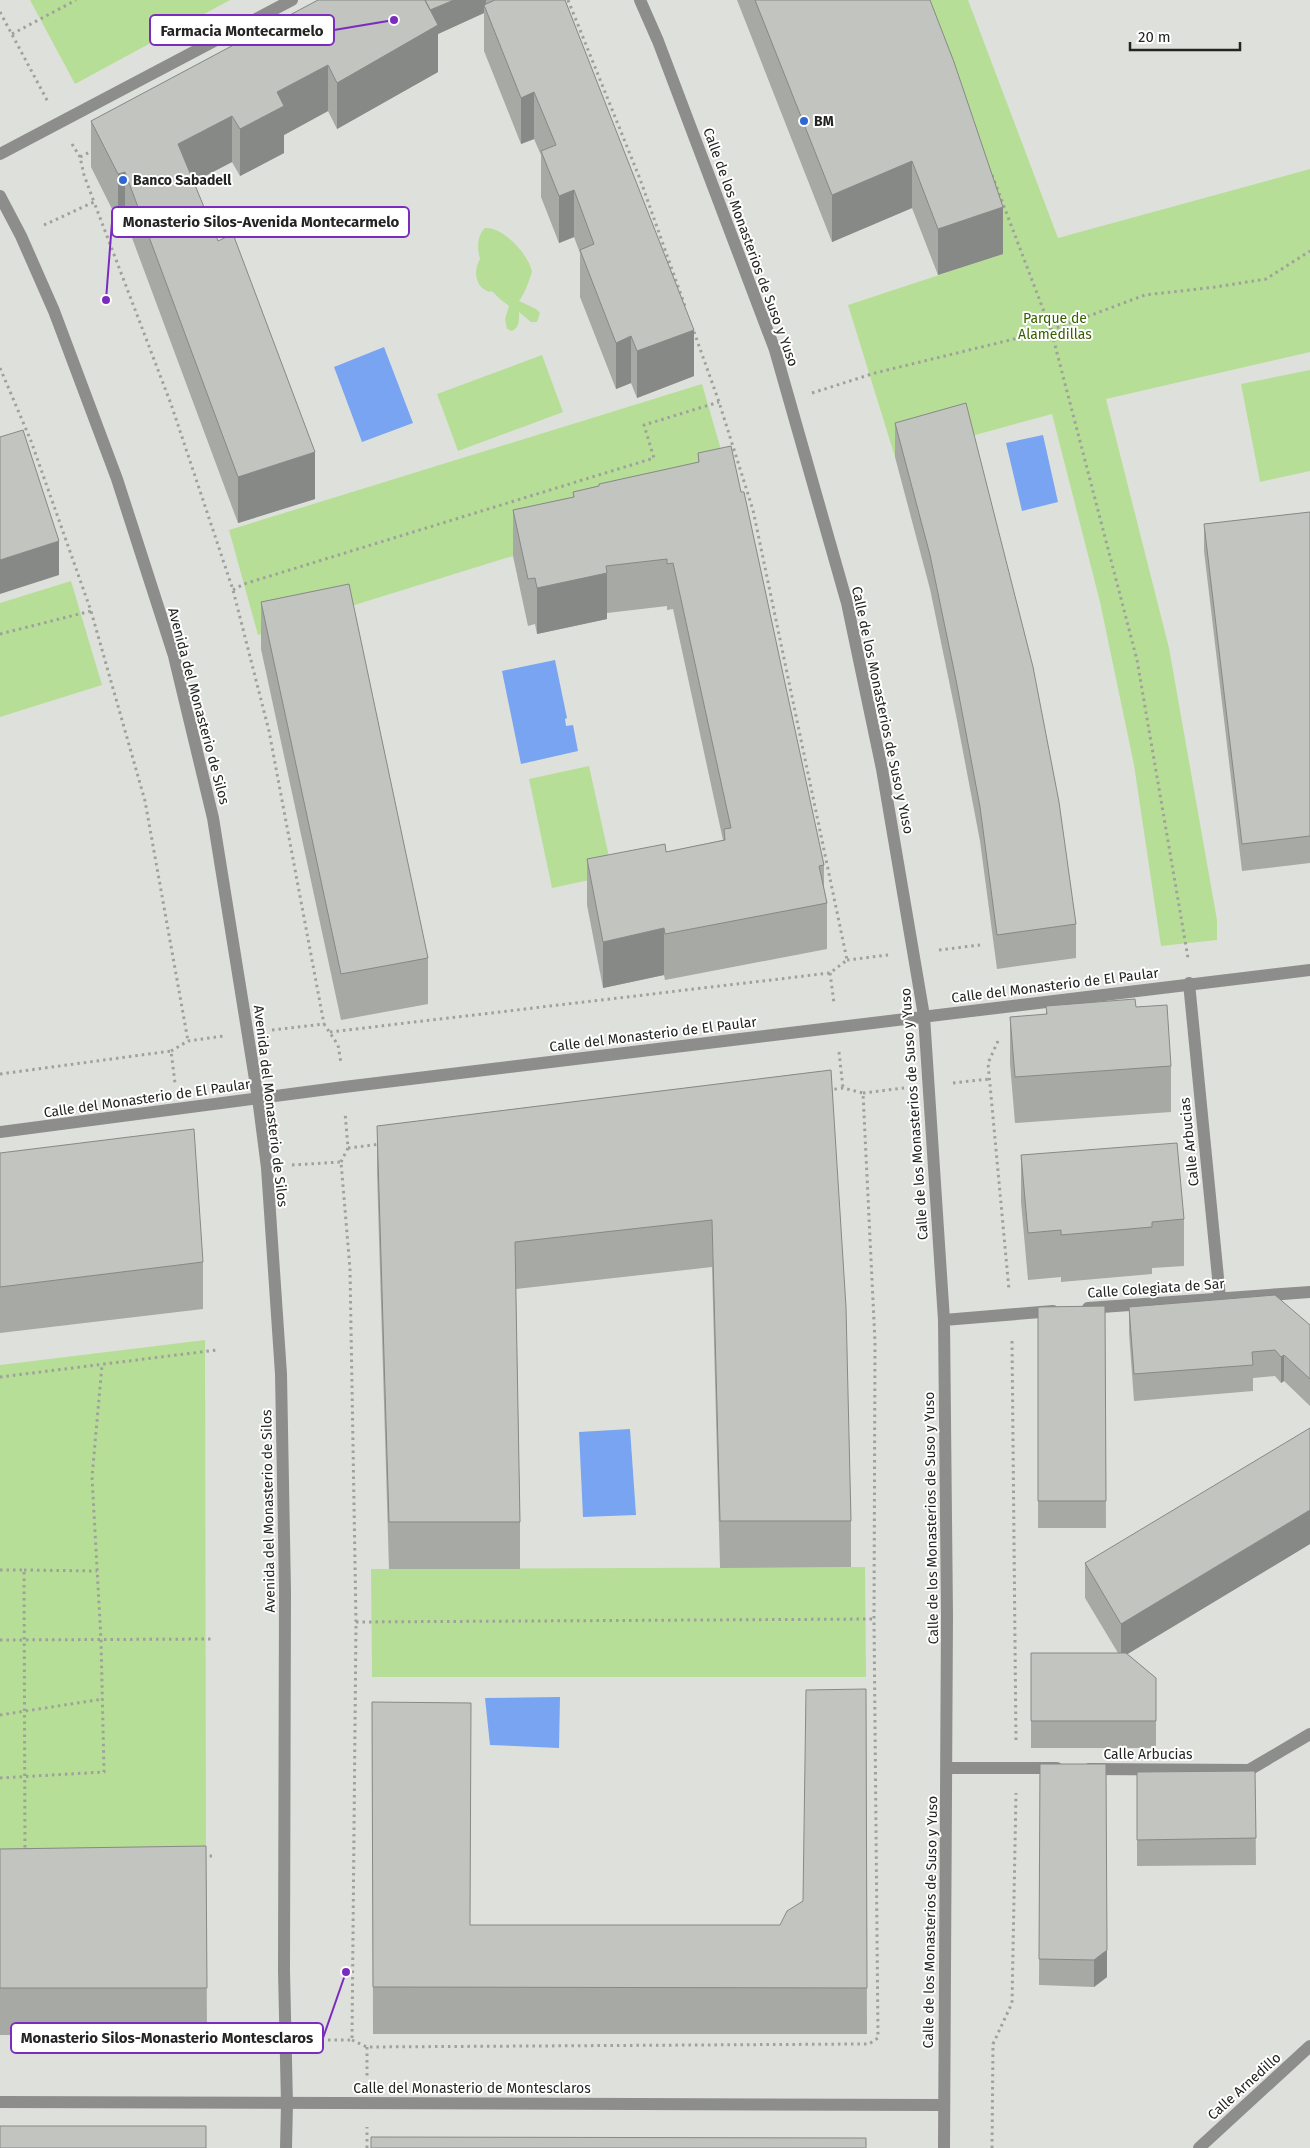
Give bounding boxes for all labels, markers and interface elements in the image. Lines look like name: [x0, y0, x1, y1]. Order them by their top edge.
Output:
callout: Farmacia Montecarmelo: [150, 15, 334, 45]
scale bar: [1130, 20, 1240, 52]
text: Farmacia Montecarmelo: [160, 22, 324, 40]
text: 20 m: [1138, 28, 1171, 46]
place label: BM: [814, 113, 834, 130]
marker: BM: [798, 115, 810, 127]
street label: Calle de los Monasterios de Suso y Yuso: [699, 126, 802, 369]
place label: Banco Sabadell: [133, 172, 232, 189]
marker: Banco Sabadell: [117, 174, 129, 186]
callout: Monasterio Silos-Avenida Montecarmelo: [112, 207, 409, 237]
text: Monasterio Silos-Avenida Montecarmelo: [123, 213, 400, 231]
park label: Parque de Alamedillas: [1018, 310, 1092, 343]
street label: Calle de los Monasterios de Suso y Yuso: [848, 585, 917, 835]
street label: Avenida del Monasterio de Silos: [164, 606, 233, 807]
street label: Calle del Monasterio de El Paular: [951, 964, 1160, 1007]
street label: Calle de los Monasterios de Suso y Yuso: [897, 987, 932, 1241]
street label: Avenida del Monasterio de Silos: [250, 1004, 291, 1208]
street label: Calle del Monasterio de El Paular: [549, 1013, 758, 1056]
street label: Calle del Monasterio de El Paular: [43, 1075, 252, 1121]
street label: Calle Arbucias: [1176, 1096, 1203, 1187]
street label: Calle Colegiata de Sar: [1087, 1275, 1226, 1302]
street label: Calle de los Monasterios de Suso y Yuso: [921, 1391, 942, 1644]
street label: Avenida del Monasterio de Silos: [258, 1409, 279, 1613]
street label: Calle Arbucias: [1103, 1746, 1193, 1763]
street label: Calle de los Monasterios de Suso y Yuso: [920, 1796, 941, 2049]
callout: Monasterio Silos-Monasterio Montesclaros: [11, 2023, 323, 2053]
text: Monasterio Silos-Monasterio Montesclaros: [21, 2029, 313, 2047]
street label: Calle Arnedillo: [1204, 2049, 1284, 2124]
street label: Calle del Monasterio de Montesclaros: [353, 2080, 591, 2097]

